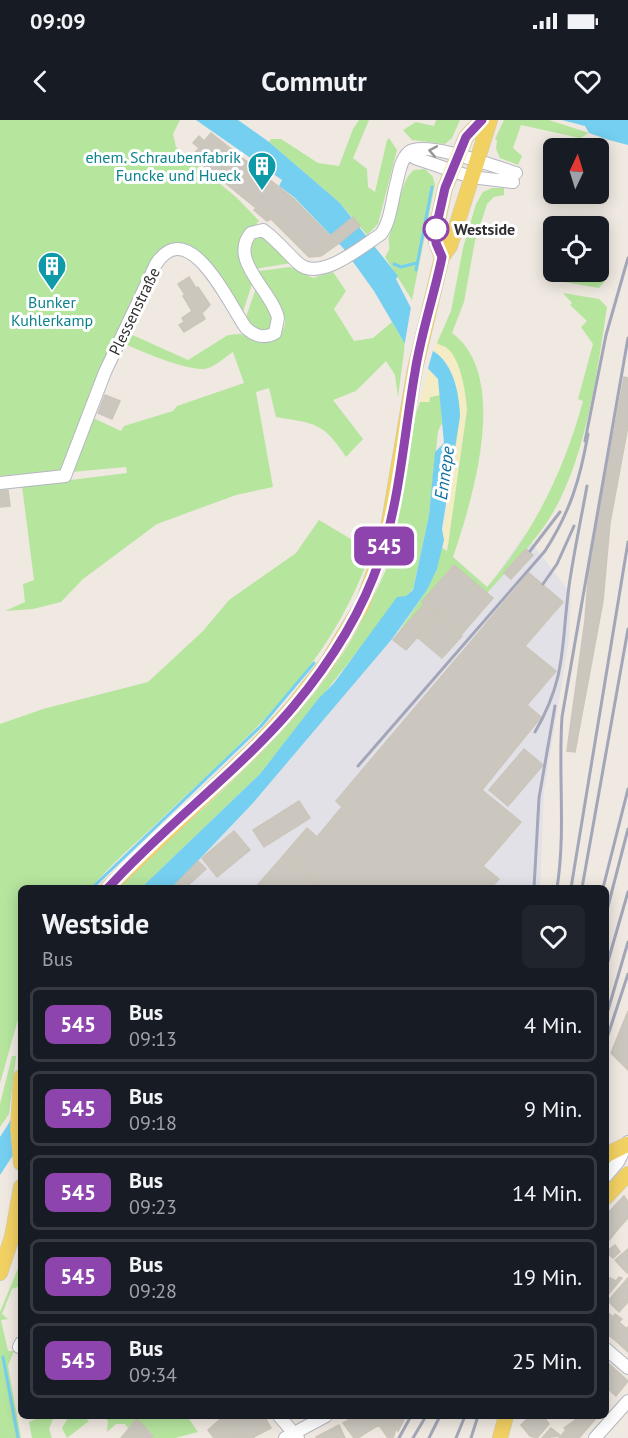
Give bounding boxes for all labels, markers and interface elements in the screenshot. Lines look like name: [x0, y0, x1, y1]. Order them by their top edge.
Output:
text: 09:09: [30, 7, 86, 35]
text: Commutr: [261, 64, 367, 98]
icon: back: [24, 65, 57, 98]
icon: heart: [571, 65, 604, 98]
north arrow: [543, 138, 609, 204]
map controls: [543, 138, 609, 282]
one-way arrow: [428, 145, 438, 157]
place label: ehem. Schraubenfabrik Funcke und Hueck: [85, 147, 241, 185]
building icon: ehem. Schraubenfabrik Funcke und Hueck: [246, 150, 278, 192]
marker: Westside: [423, 216, 449, 242]
button: locate: [543, 216, 609, 282]
place label: Westside: [454, 219, 515, 239]
building icon: Bunker Kuhlerkamp: [36, 250, 68, 292]
street label: Plessenstraße: [104, 264, 164, 358]
place label: Bunker Kuhlerkamp: [11, 292, 93, 330]
water label: Ennepe: [429, 444, 459, 501]
line badge: 545: [350, 526, 418, 566]
text: 545: [366, 533, 402, 560]
text: Westside: [42, 905, 149, 942]
button: heart: [522, 905, 585, 968]
text: Bus: [42, 946, 73, 972]
text: Bus: [129, 998, 163, 1026]
text: 545: [60, 1011, 96, 1038]
text: 4 Min.: [524, 1011, 582, 1039]
text: 09:13: [129, 1026, 177, 1052]
text: Bus: [129, 1082, 163, 1110]
text: 545: [60, 1095, 96, 1122]
text: 9 Min.: [524, 1095, 582, 1123]
text: 09:18: [129, 1110, 177, 1136]
text: Bus: [129, 1166, 163, 1194]
text: 545: [60, 1179, 96, 1206]
text: 14 Min.: [512, 1179, 582, 1207]
text: 09:23: [129, 1194, 177, 1220]
text: Bus: [129, 1250, 163, 1278]
text: 545: [60, 1263, 96, 1290]
text: 19 Min.: [512, 1263, 582, 1291]
text: 09:28: [129, 1278, 177, 1304]
text: Bus: [129, 1334, 163, 1362]
text: 545: [60, 1347, 96, 1374]
text: 25 Min.: [512, 1347, 582, 1375]
text: 09:34: [129, 1362, 177, 1388]

